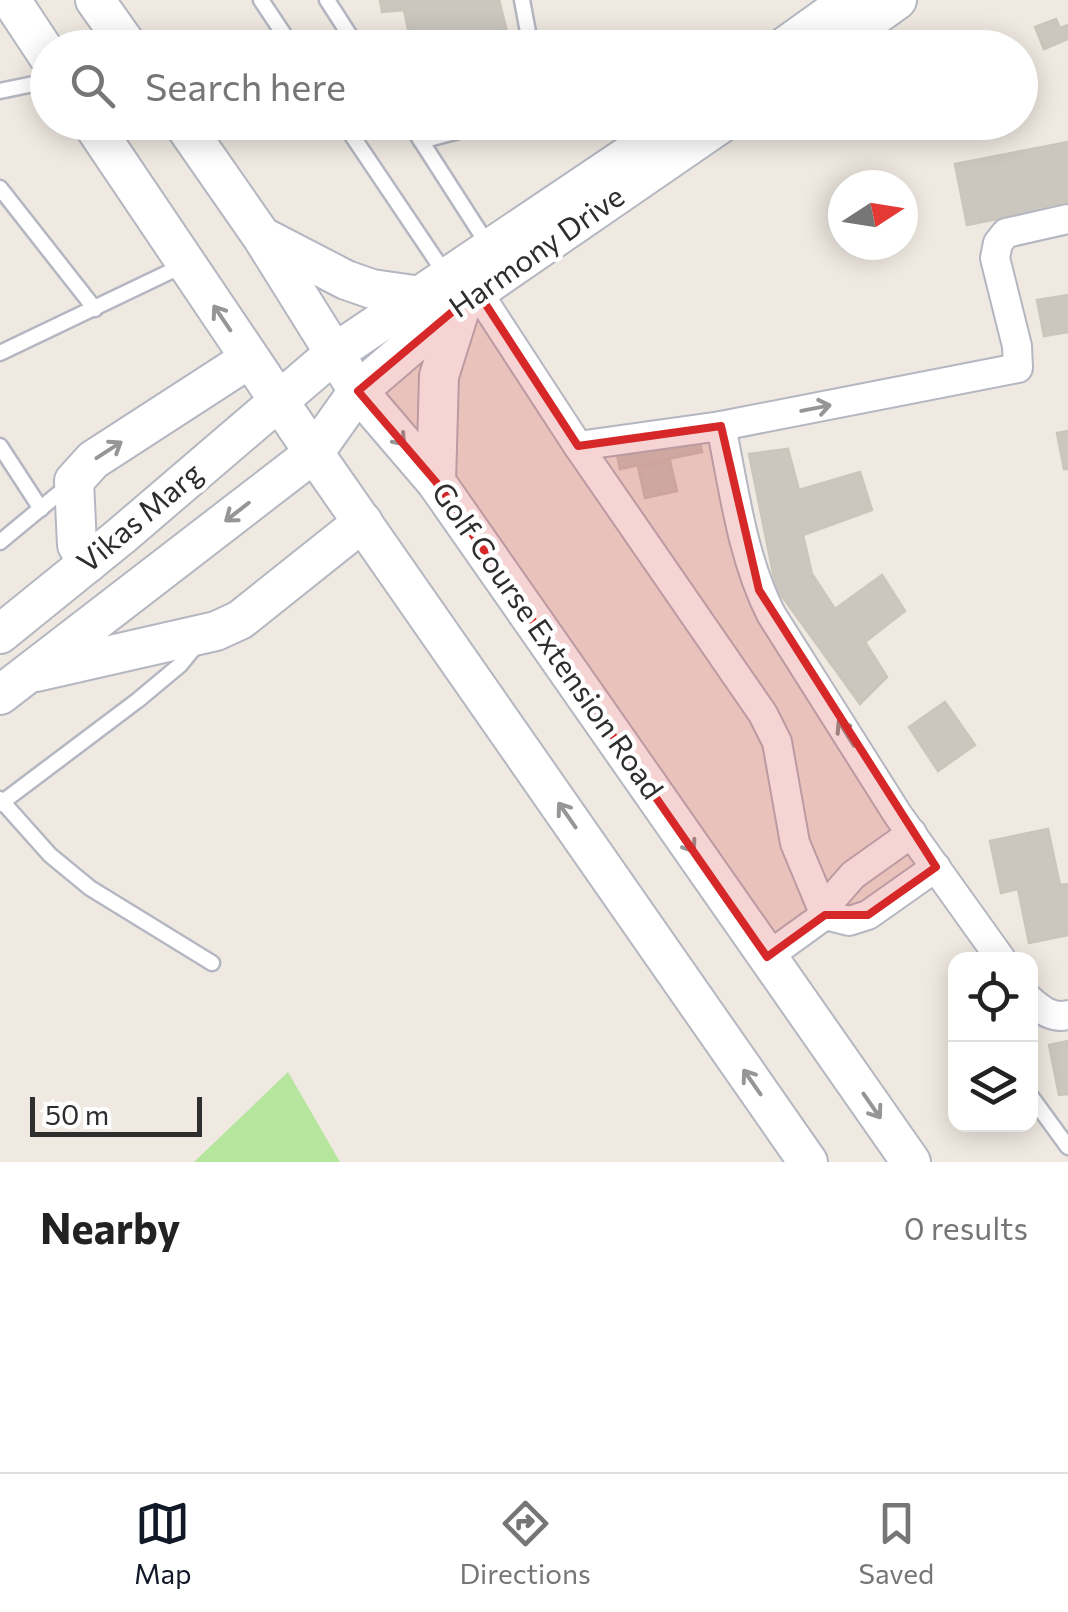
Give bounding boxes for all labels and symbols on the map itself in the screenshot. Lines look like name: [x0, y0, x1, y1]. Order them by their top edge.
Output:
north arrow: [828, 170, 918, 260]
street label: Harmony Drive: [441, 176, 630, 324]
one-way arrow: [212, 304, 233, 332]
one-way arrow: [799, 397, 831, 416]
one-way arrow: [383, 420, 405, 446]
one-way arrow: [95, 440, 123, 461]
street label: Vikas Marg: [68, 453, 209, 579]
street label: Golf Course Extension Road: [425, 474, 673, 805]
one-way arrow: [224, 501, 250, 523]
one-way arrow: [836, 719, 856, 747]
one-way arrow: [557, 802, 578, 830]
one-way arrow: [675, 826, 696, 853]
one-way arrow: [742, 1069, 763, 1096]
scale bar: [30, 1092, 202, 1136]
one-way arrow: [861, 1092, 882, 1120]

